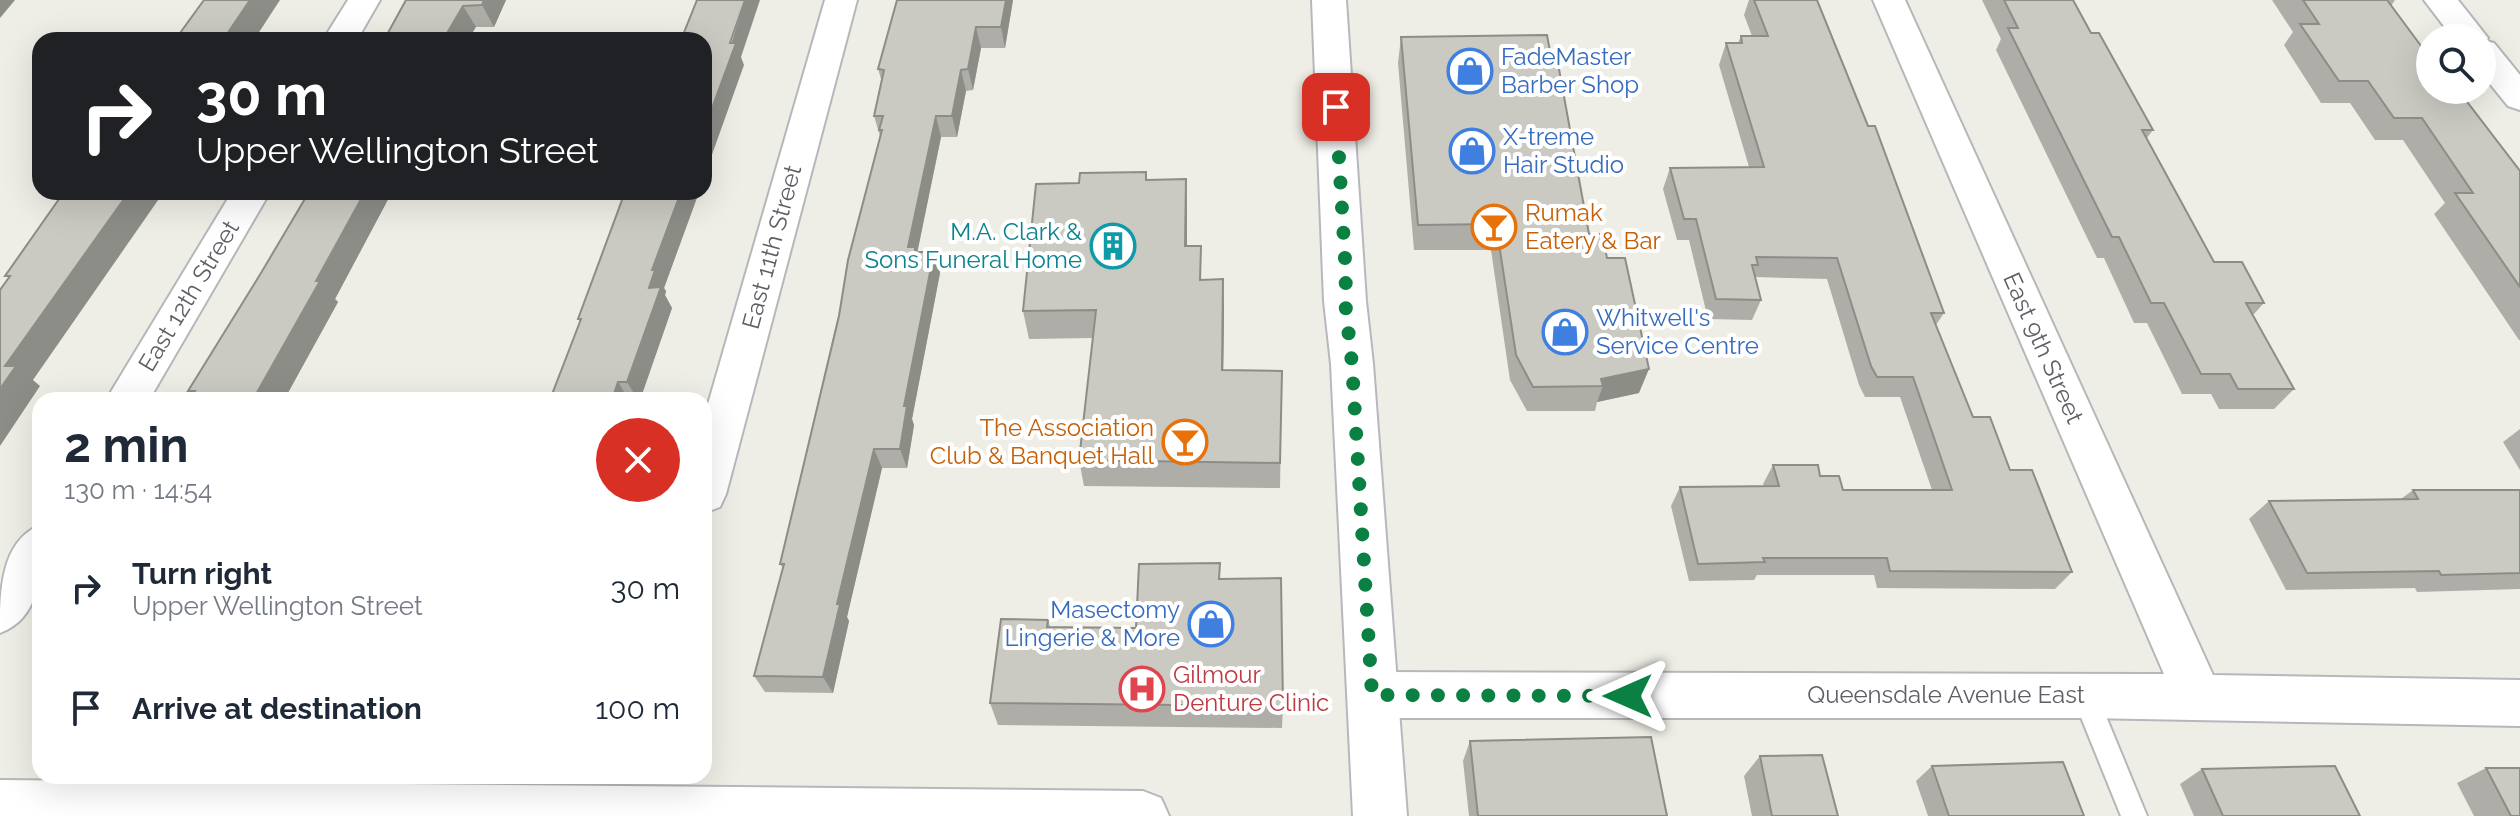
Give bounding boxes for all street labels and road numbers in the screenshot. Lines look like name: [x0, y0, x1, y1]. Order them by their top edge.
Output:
street label: East 11th Street: [736, 162, 807, 332]
street label: East 12th Street: [132, 215, 245, 376]
street label: East 9th Street: [1997, 268, 2090, 428]
street label: Queensdale Avenue East: [1807, 680, 2085, 709]

